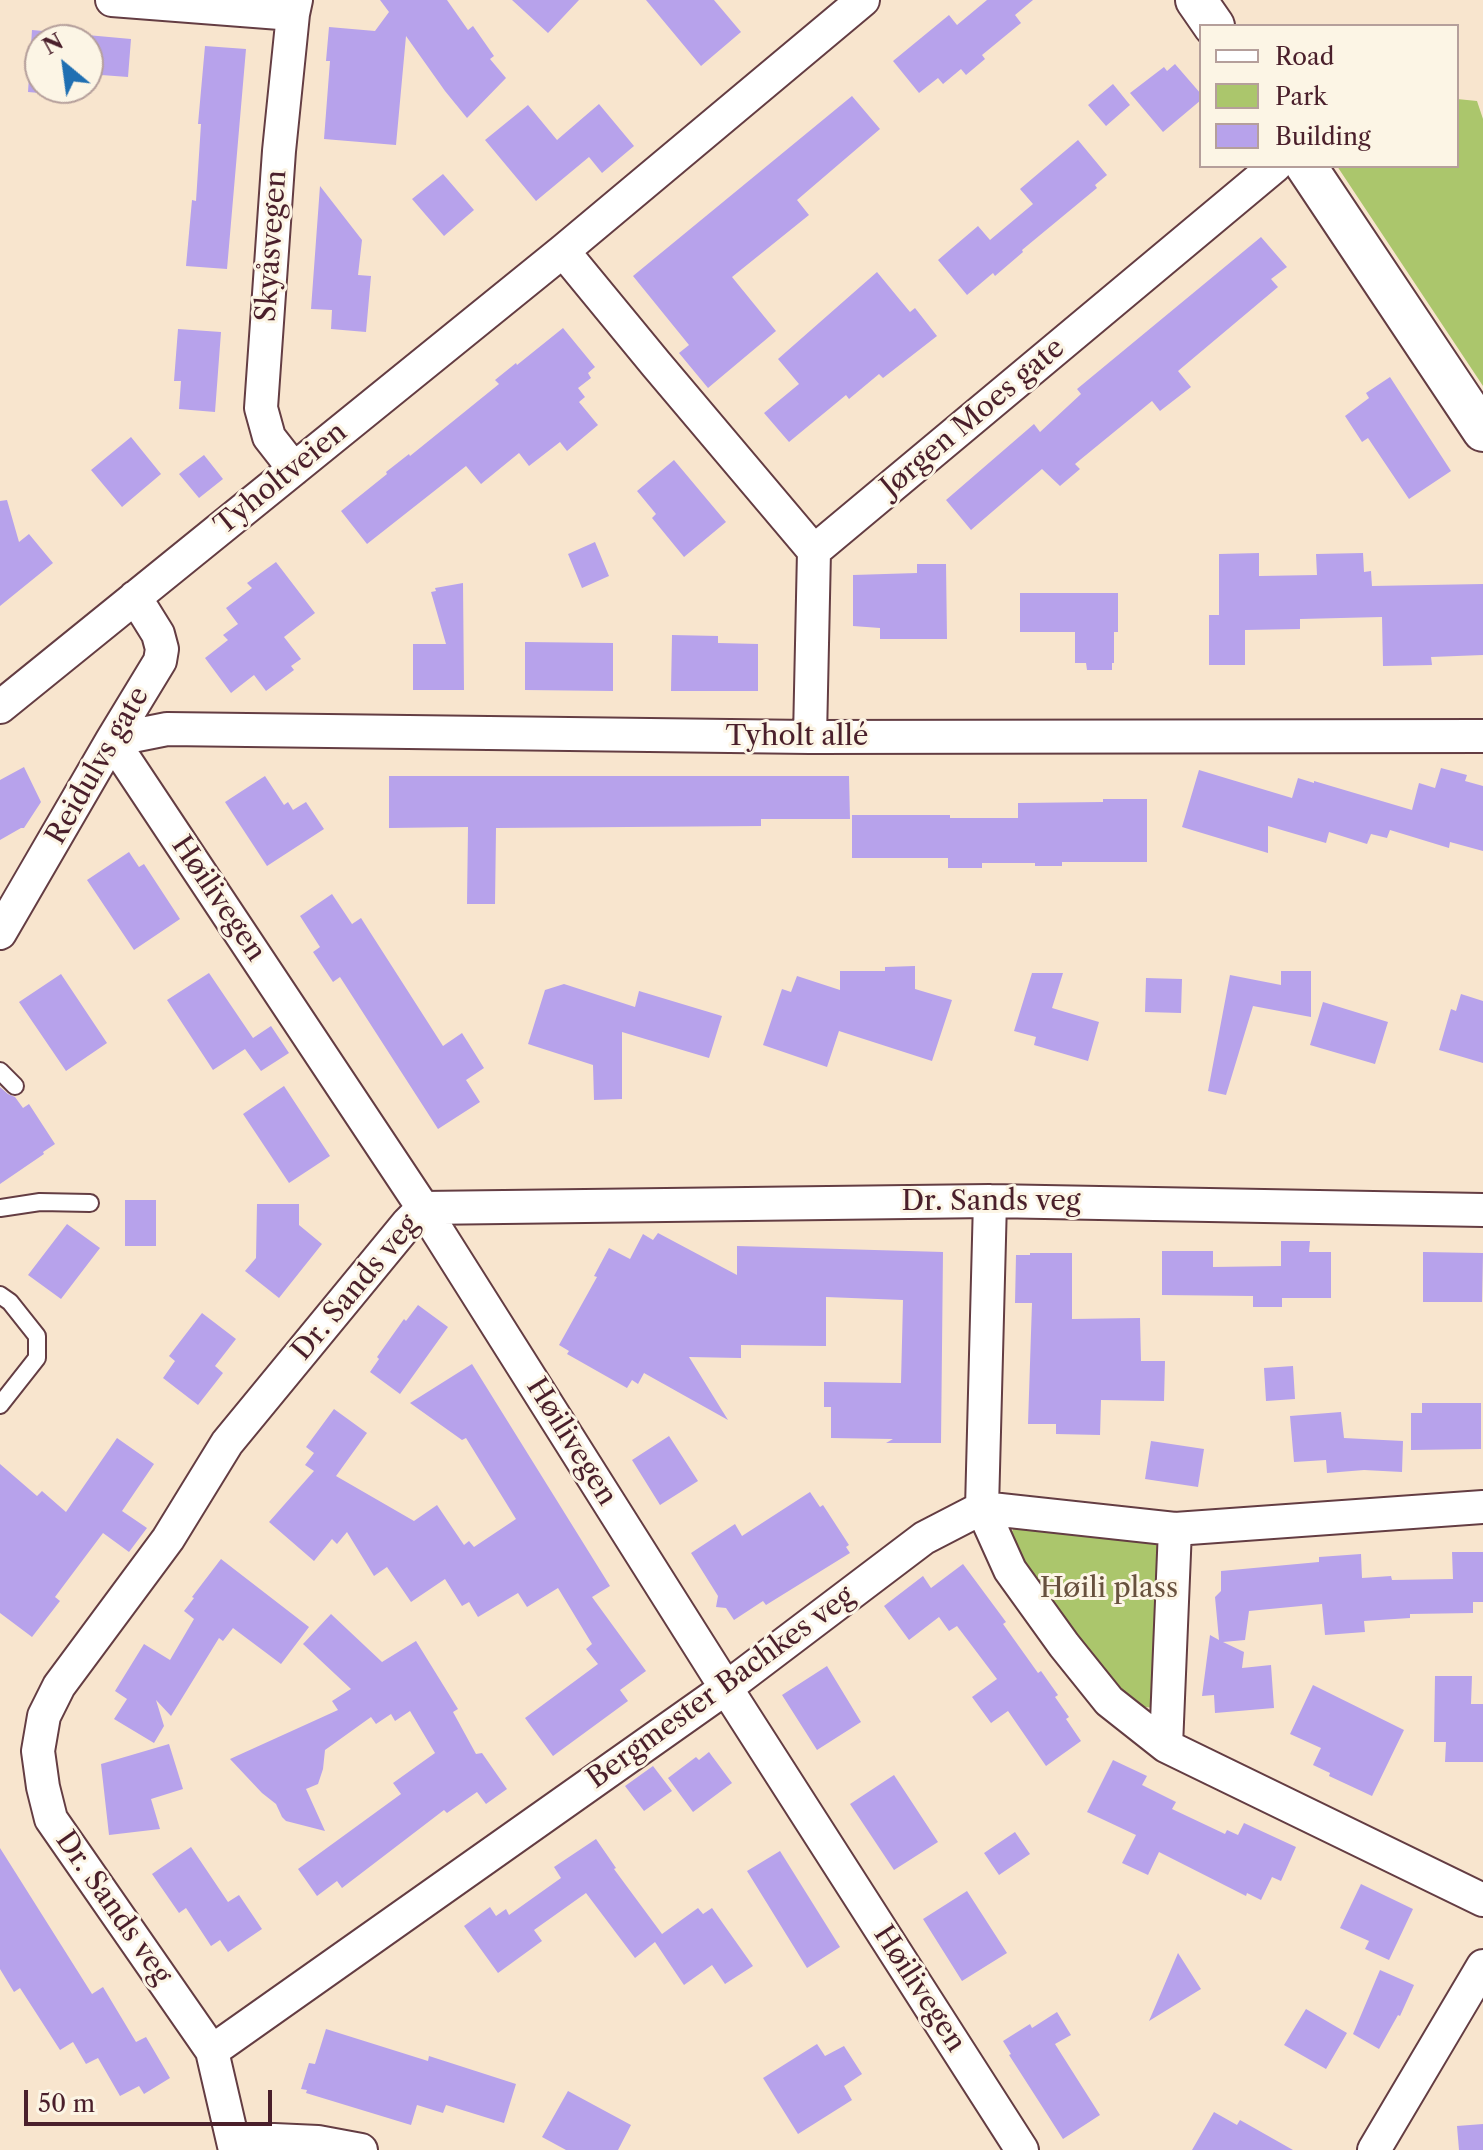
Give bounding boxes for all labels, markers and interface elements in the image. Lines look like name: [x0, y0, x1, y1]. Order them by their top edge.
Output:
north arrow: [24, 24, 104, 104]
legend: [1199, 24, 1459, 168]
text: N: [38, 28, 68, 61]
text: Road: [1275, 42, 1334, 71]
text: Park: [1275, 82, 1327, 111]
text: Building: [1275, 122, 1371, 151]
street label: Skyåsvegen: [250, 169, 294, 323]
street label: Jørgen Moes gate: [874, 331, 1072, 505]
street label: Tyholtveien: [208, 416, 354, 542]
street label: Reidulvs gate: [39, 681, 157, 851]
street label: Tyholt allé: [726, 720, 868, 754]
street label: Høilivegen: [164, 830, 272, 968]
street label: Dr. Sands veg: [901, 1185, 1081, 1219]
street label: Dr. Sands veg: [286, 1209, 426, 1367]
street label: Høilivegen: [519, 1372, 623, 1512]
park label: Høili plass: [1040, 1572, 1178, 1606]
street label: Bergmester Bachkes veg: [581, 1580, 861, 1796]
street label: Dr. Sands veg: [48, 1825, 178, 1991]
street label: Høilivegen: [866, 1920, 972, 2058]
scale bar: [28, 2074, 276, 2124]
text: 50 m: [38, 2089, 95, 2118]

